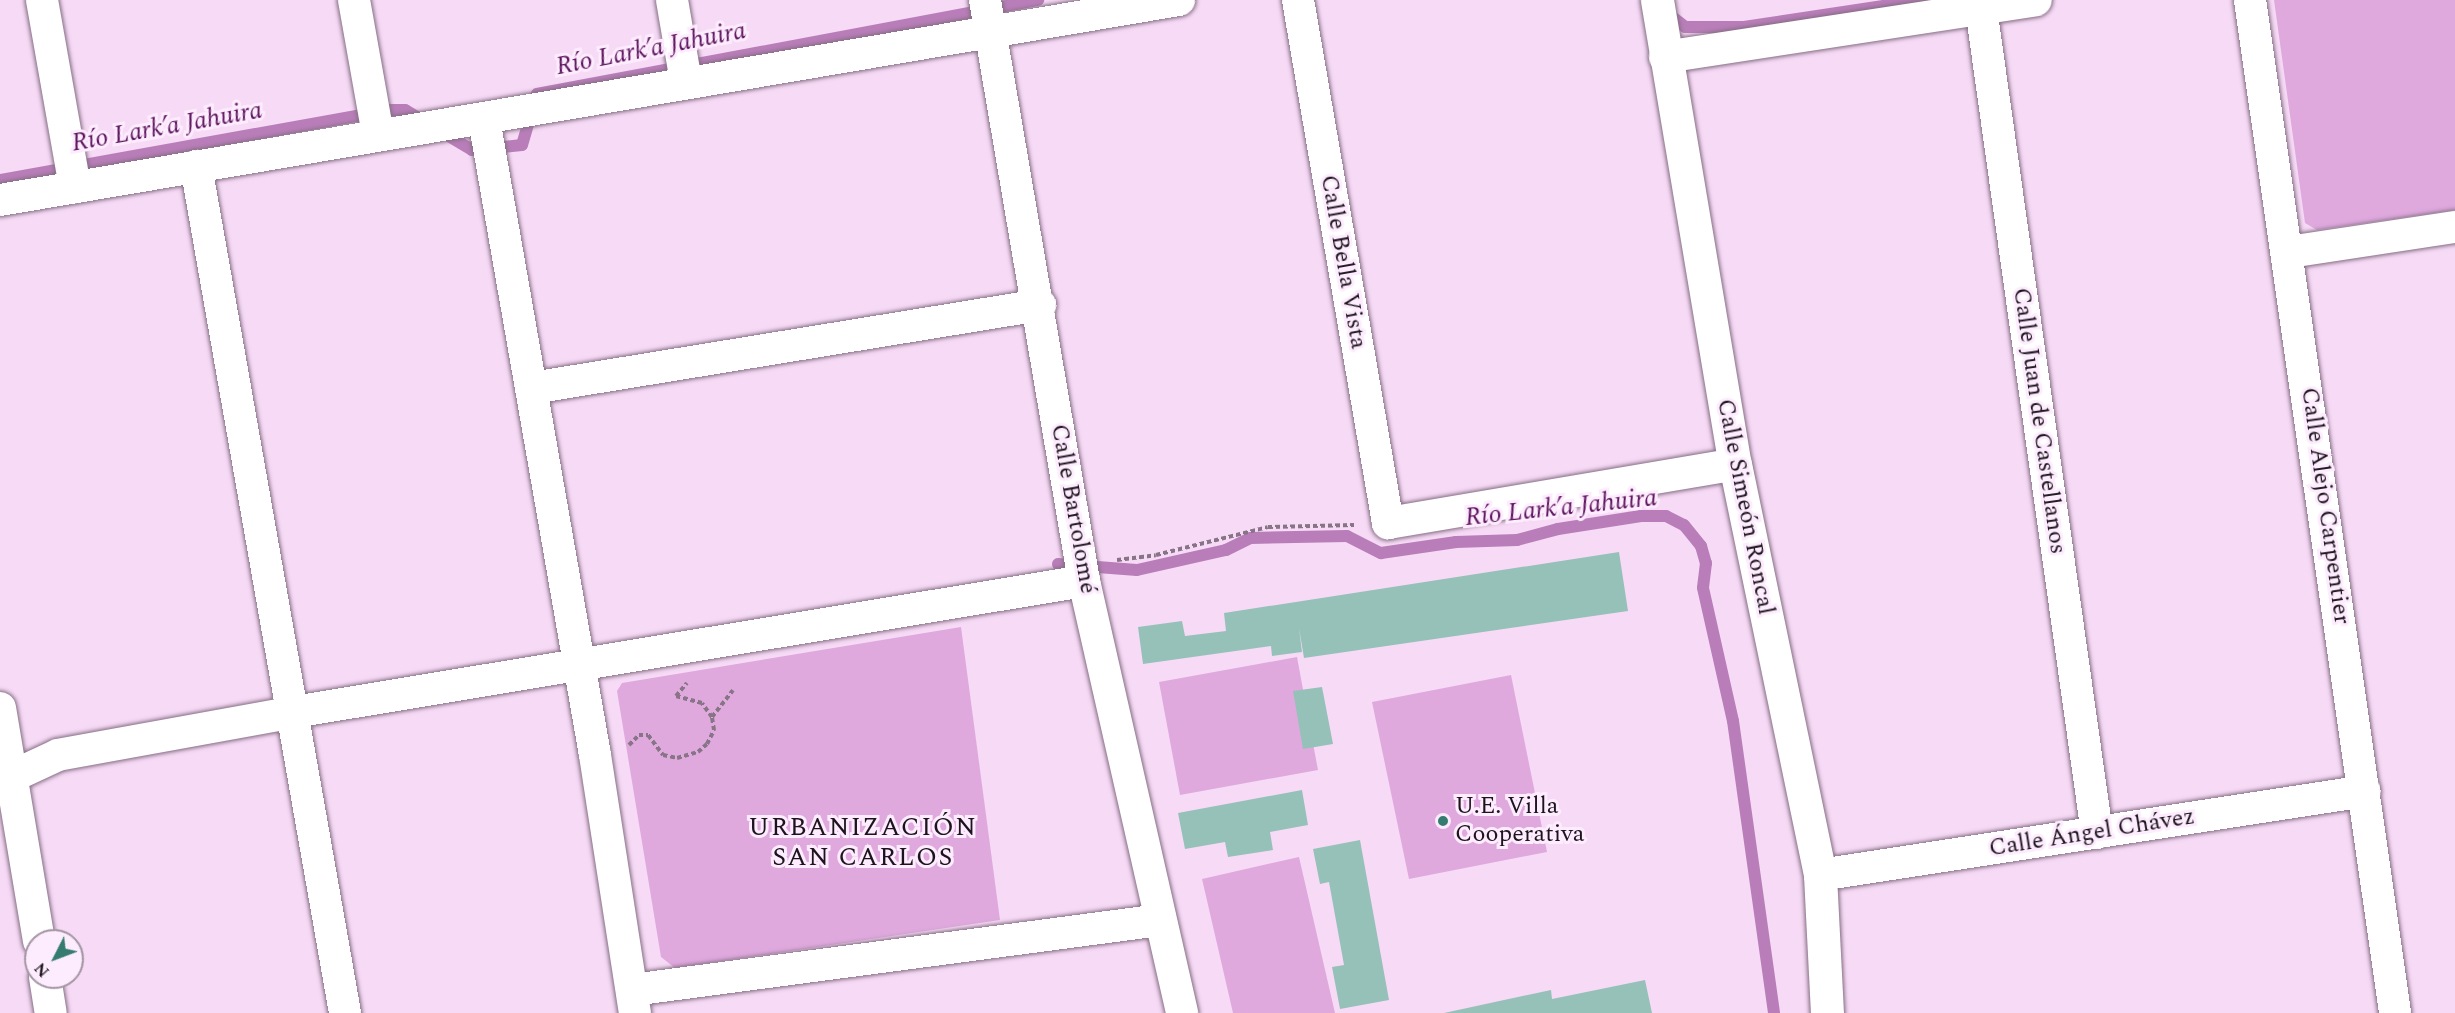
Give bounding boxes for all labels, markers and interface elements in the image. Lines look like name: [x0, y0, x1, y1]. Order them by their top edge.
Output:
water label: Río Lark’a Jahuira: [553, 15, 749, 83]
water label: Río Lark’a Jahuira: [69, 95, 265, 159]
street label: Calle Bella Vista: [1314, 173, 1372, 351]
street label: Calle Juan de Castellanos: [2006, 286, 2072, 556]
street label: Calle Alejo Carpentier: [2294, 386, 2356, 626]
street label: Calle Simeón Roncal: [1710, 397, 1780, 617]
street label: Calle Bartolomé: [1044, 422, 1102, 596]
water label: Río Lark’a Jahuira: [1463, 482, 1659, 534]
place label: U.E. Villa Cooperativa: [1455, 793, 1585, 849]
street label: Calle Ángel Chávez: [1987, 803, 2197, 863]
district label: URBANIZACIÓN SAN CARLOS: [748, 812, 978, 874]
marker: U.E. Villa Cooperativa: [1436, 814, 1450, 828]
north arrow: [24, 929, 84, 989]
text: N: [29, 957, 55, 983]

